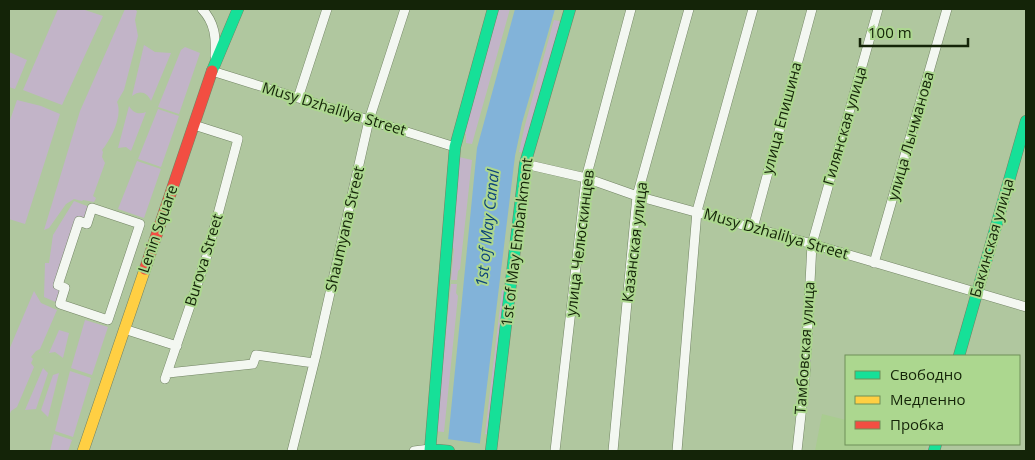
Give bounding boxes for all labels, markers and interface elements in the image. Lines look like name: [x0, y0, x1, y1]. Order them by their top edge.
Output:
scale bar: [860, 15, 968, 47]
text: 100 m: [868, 22, 912, 42]
street label: улица Епишина: [756, 60, 806, 176]
street label: Гилянская улица: [818, 64, 871, 187]
street label: улица Лычманова: [882, 69, 938, 203]
street label: Musy Dzhalilya Street: [260, 77, 409, 139]
street label: 1st of May Embankment: [496, 156, 536, 327]
street label: Shaumyana Street: [320, 164, 368, 293]
water label: 1st of May Canal: [470, 167, 504, 288]
street label: улица Челюскинцев: [560, 168, 598, 317]
street label: Бакинская улица: [964, 176, 1018, 300]
street label: Казанская улица: [617, 180, 651, 303]
street label: Lenin Square: [133, 182, 181, 275]
street label: Musy Dzhalilya Street: [702, 203, 851, 263]
street label: Burova Street: [179, 211, 227, 308]
street label: Тамбовская улица: [789, 281, 819, 415]
legend: [845, 355, 1020, 445]
text: Свободно: [890, 364, 962, 384]
text: Медленно: [890, 389, 966, 409]
text: Пробка: [890, 414, 944, 434]

